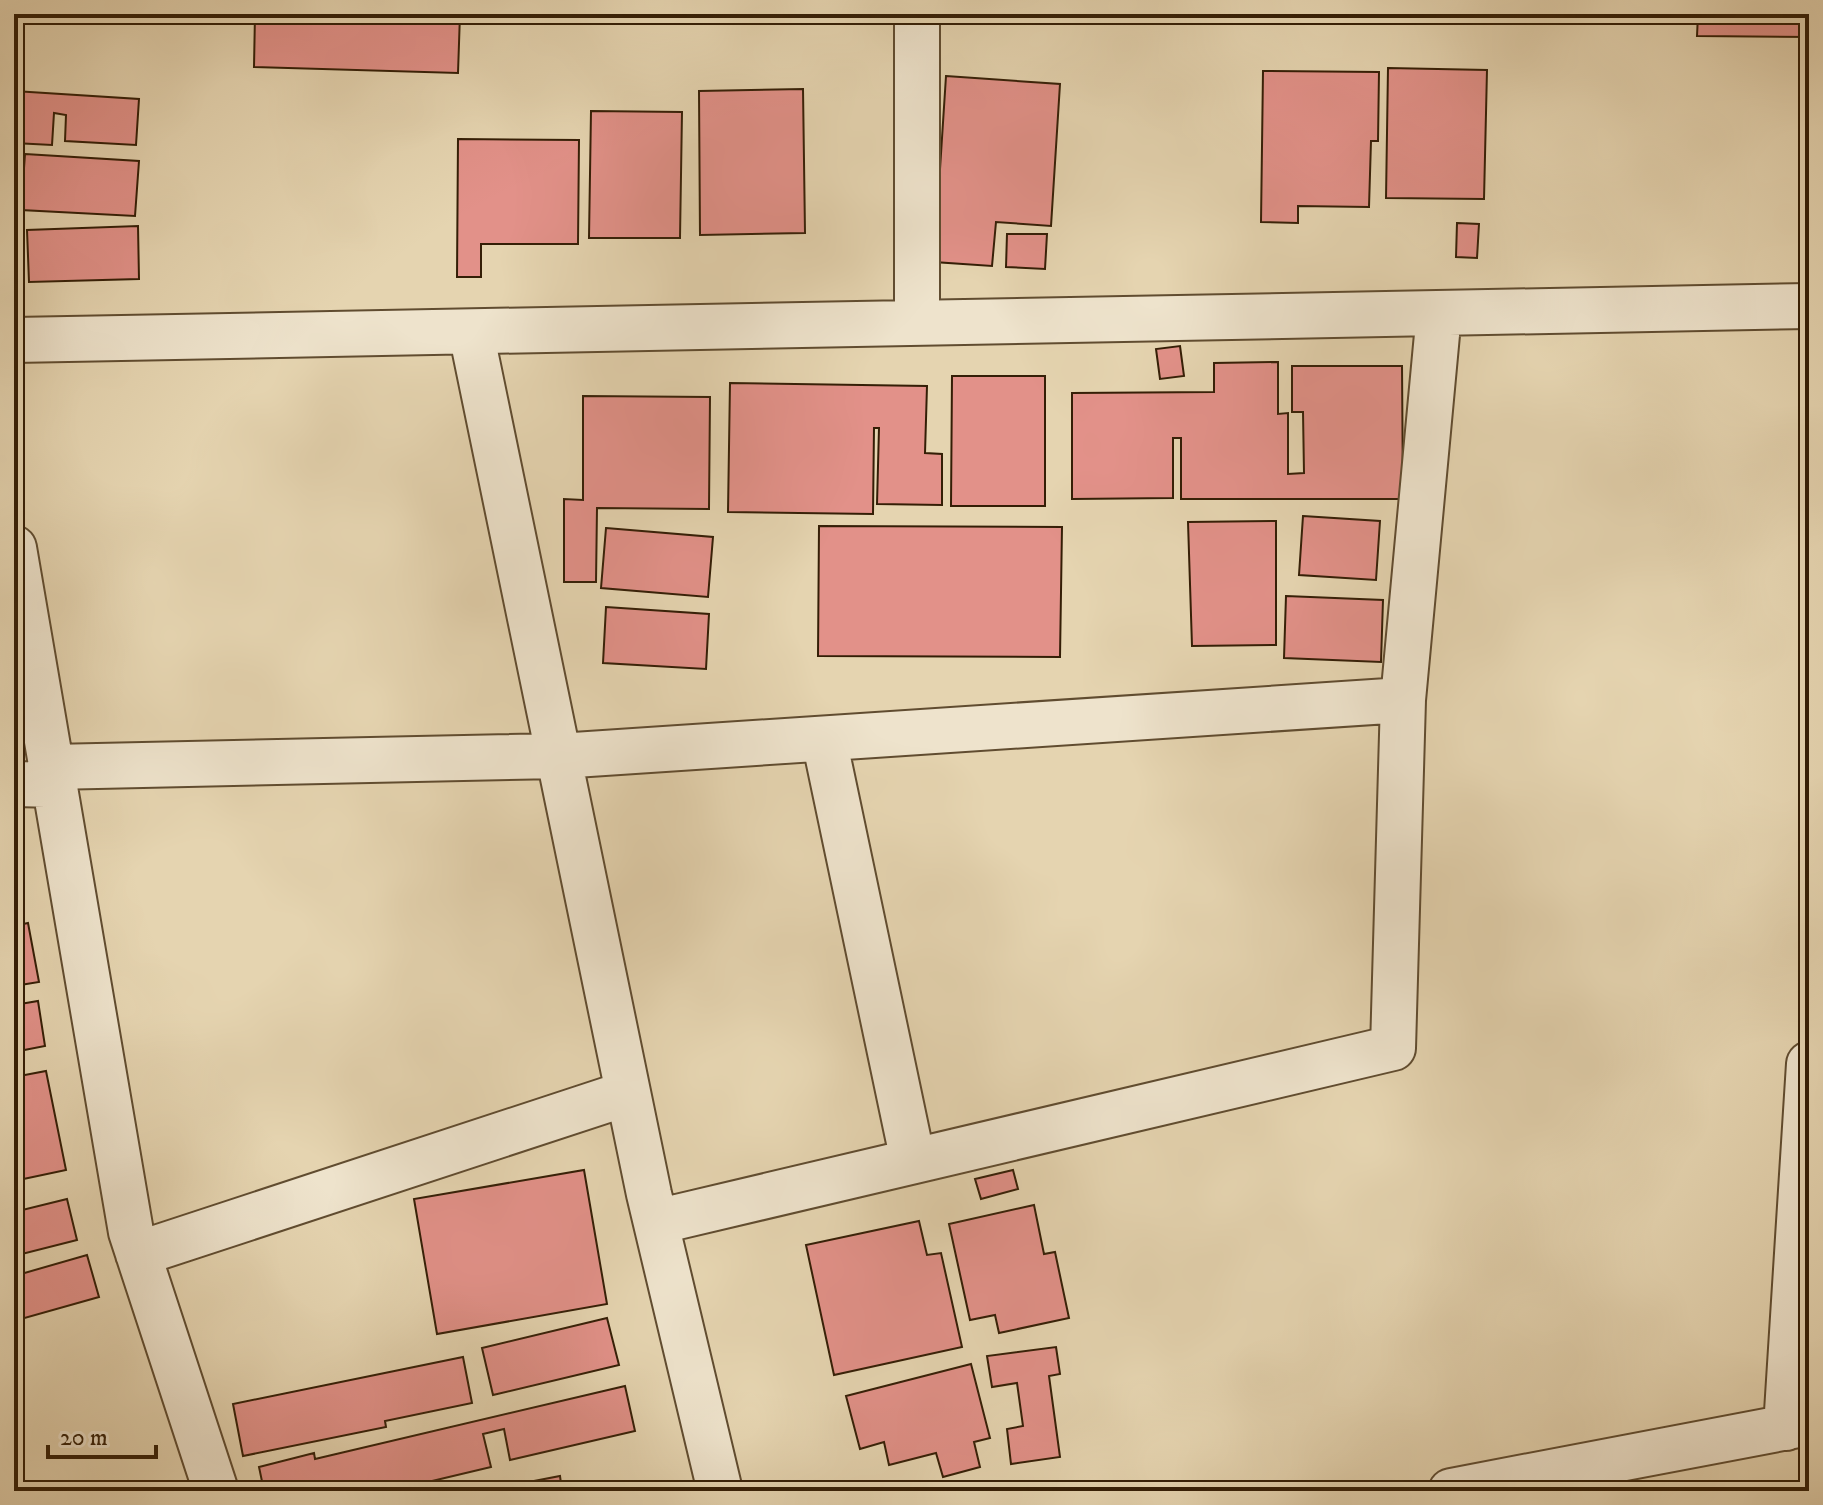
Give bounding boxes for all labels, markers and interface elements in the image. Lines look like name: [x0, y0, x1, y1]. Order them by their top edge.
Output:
scale bar: [48, 1409, 156, 1459]
text: 20 m: [60, 1423, 108, 1453]

